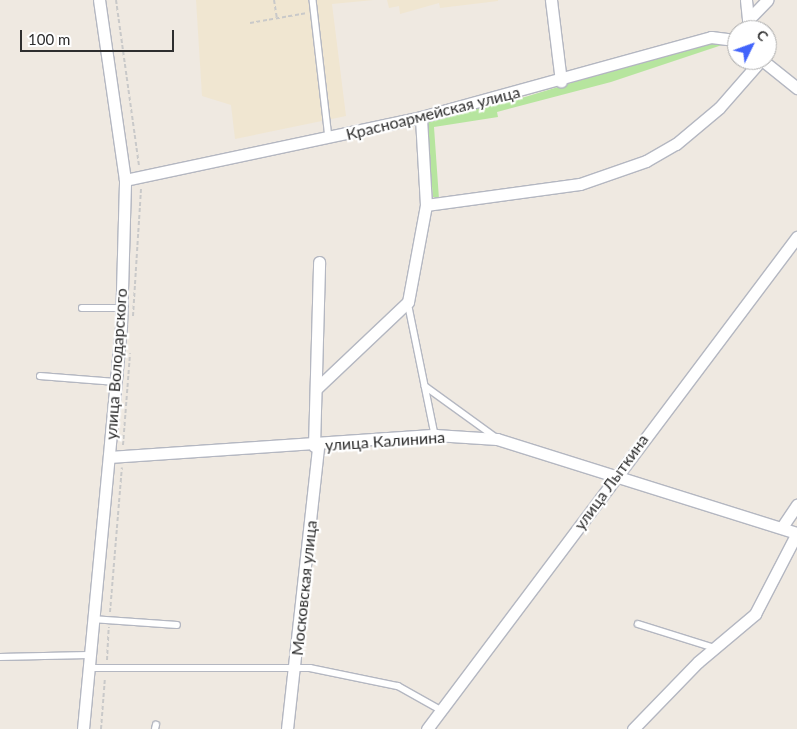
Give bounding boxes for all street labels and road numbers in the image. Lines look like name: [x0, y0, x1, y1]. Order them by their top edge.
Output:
street label: Красноармейская улица: [344, 82, 522, 144]
street label: улица Володарского: [101, 288, 131, 440]
street label: улица Калинина: [324, 427, 446, 455]
street label: улица Лыткина: [570, 430, 652, 534]
street label: Московская улица: [287, 519, 321, 657]

